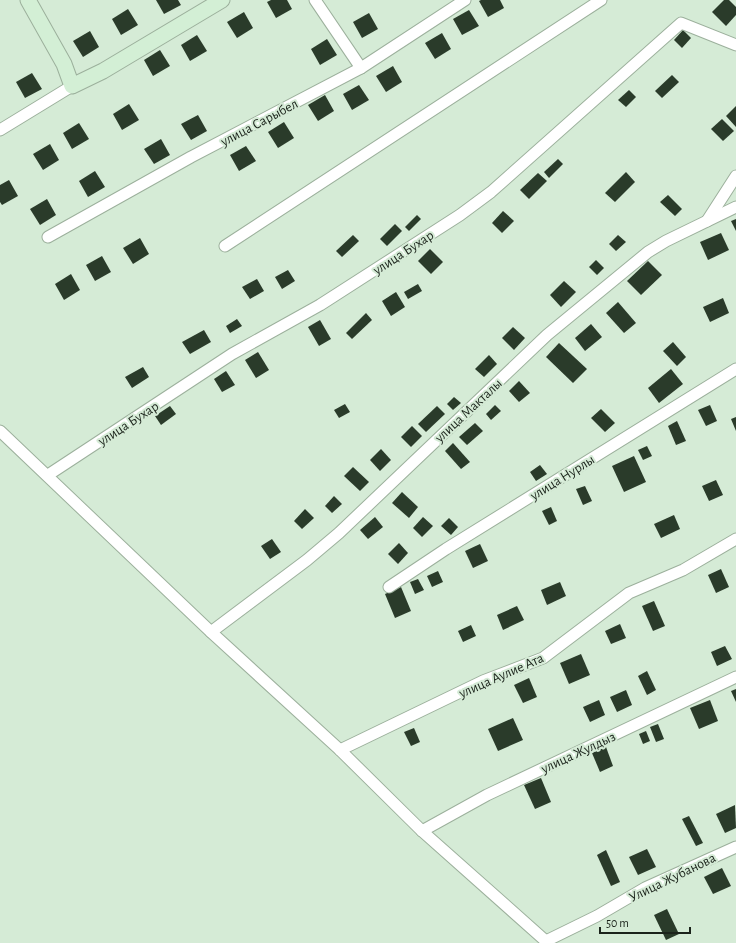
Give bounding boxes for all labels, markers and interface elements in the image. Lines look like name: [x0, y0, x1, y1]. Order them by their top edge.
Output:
street label: улица Сарыбел: [218, 97, 300, 150]
street label: улица Бухар: [370, 228, 436, 278]
street label: улица Макталы: [432, 376, 505, 446]
street label: улица Бухар: [95, 399, 161, 449]
street label: улица Нурлы: [527, 453, 597, 504]
street label: улица Аулие Ата: [456, 651, 546, 701]
street label: улица Жулдыз: [538, 730, 618, 777]
street label: Улица Жубанова: [627, 851, 719, 905]
scale bar: [600, 909, 690, 935]
text: 50 m: [606, 917, 629, 929]

